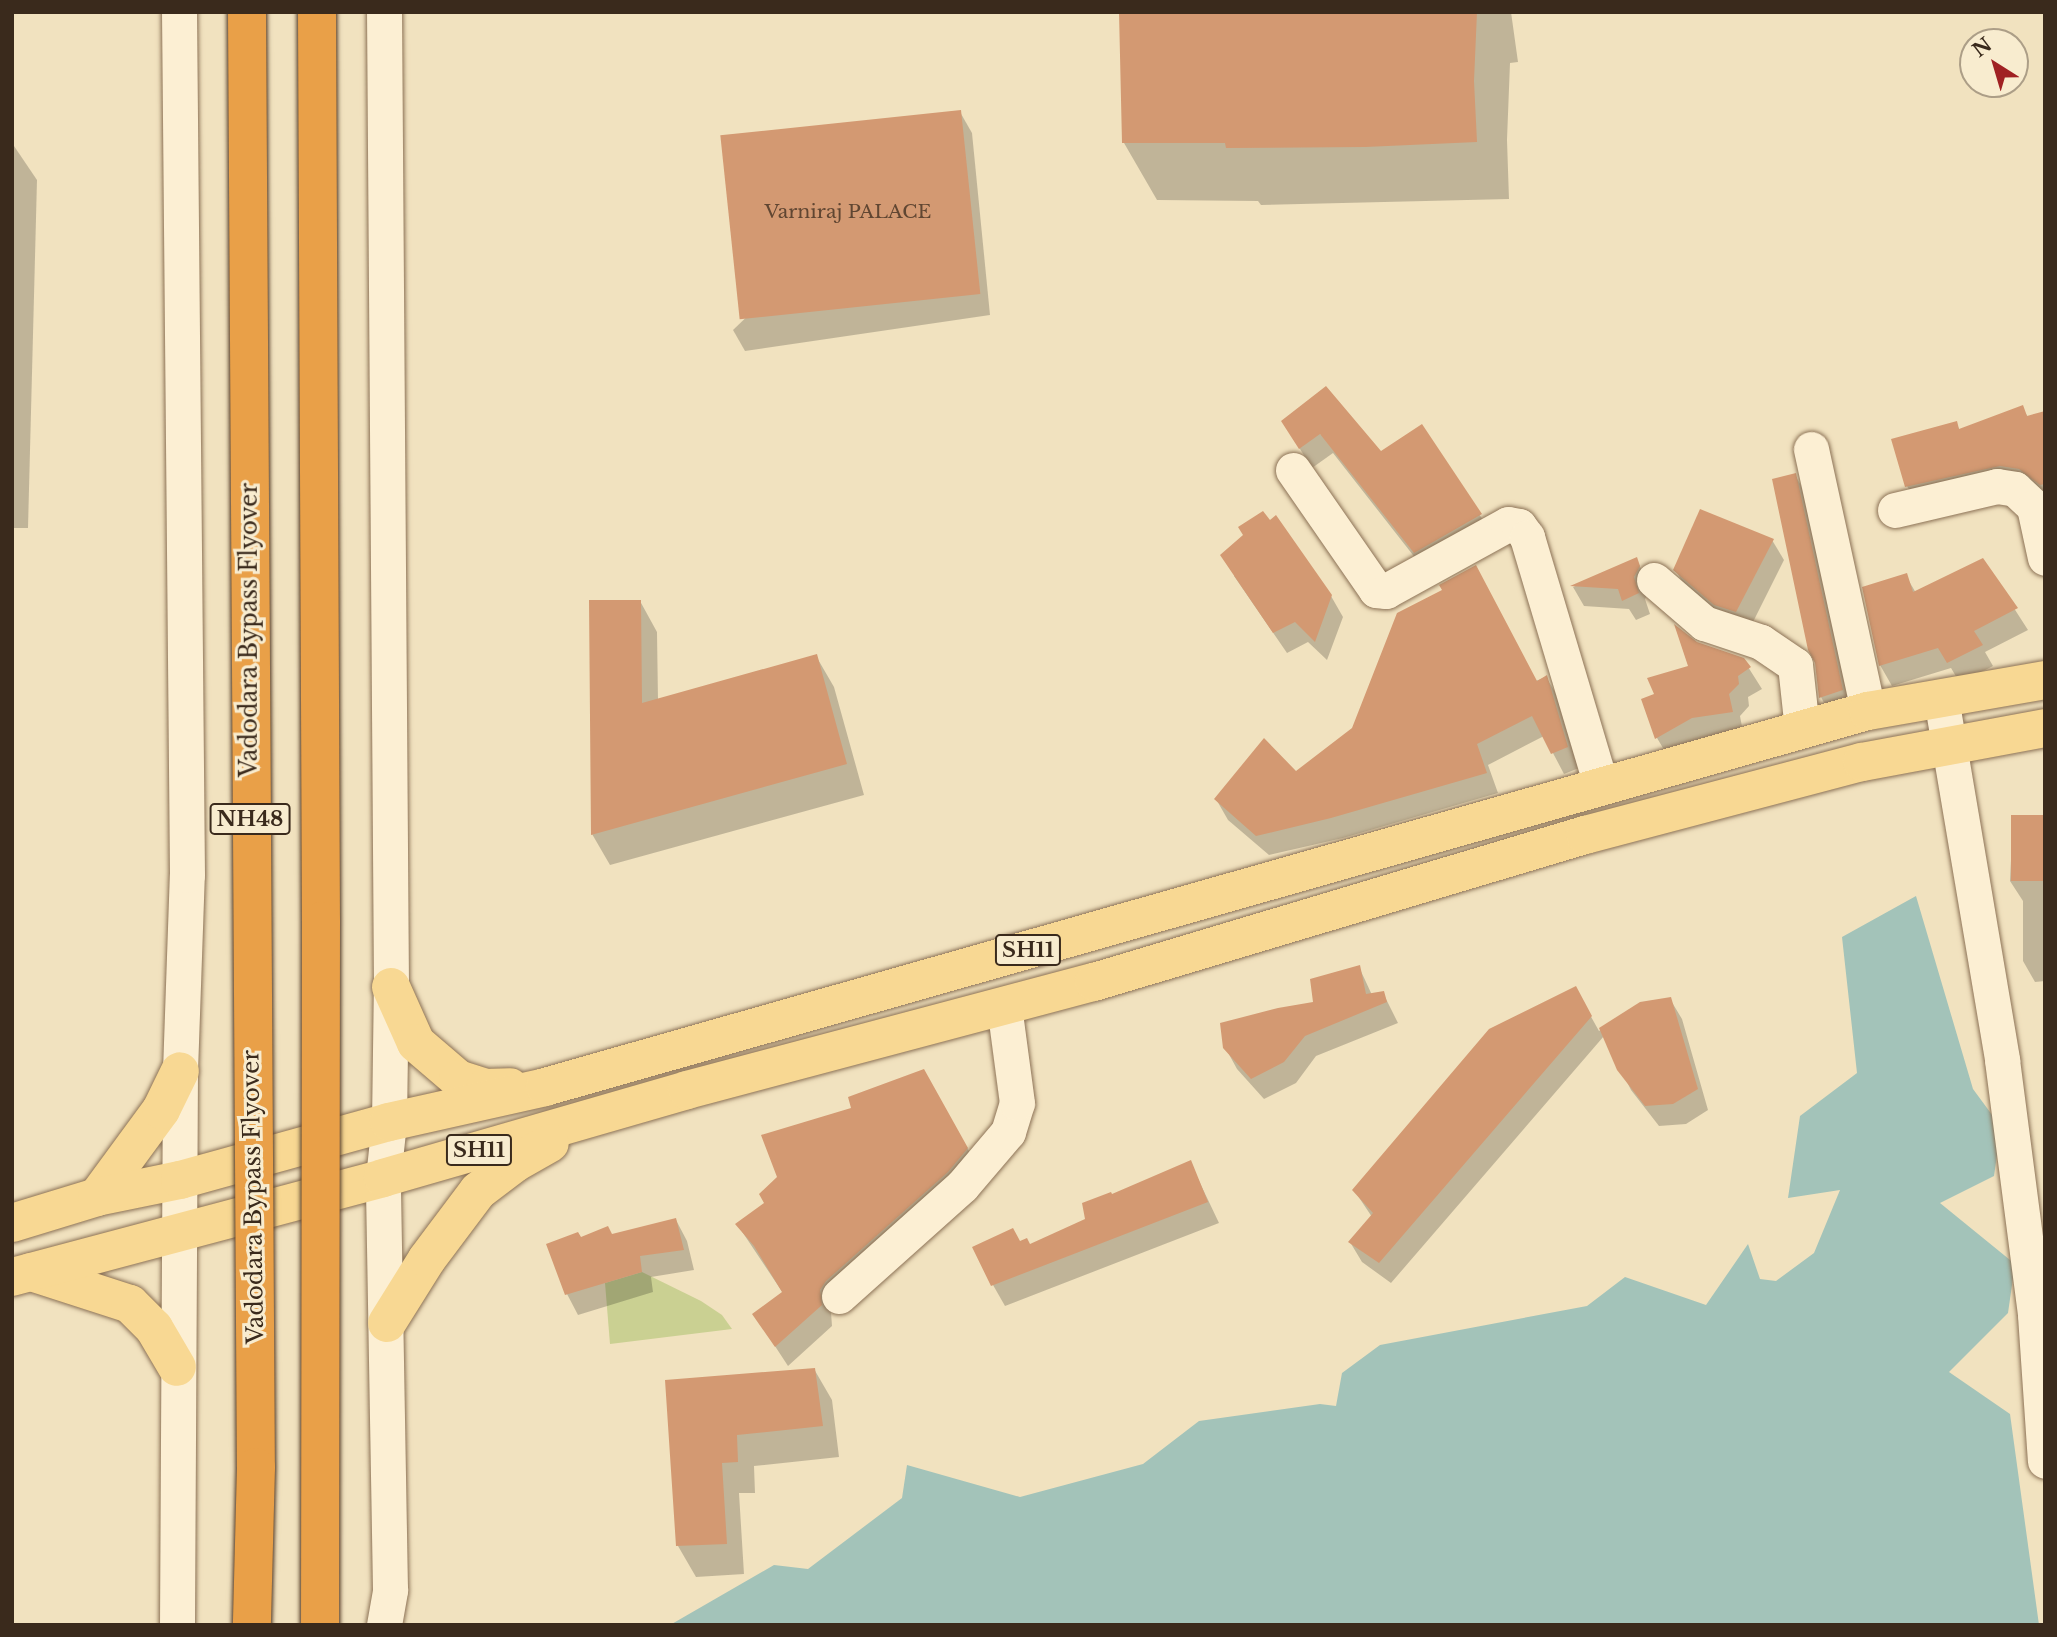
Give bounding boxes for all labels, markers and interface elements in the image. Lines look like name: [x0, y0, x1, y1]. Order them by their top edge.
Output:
north arrow: [1959, 28, 2029, 98]
text: N: [1968, 33, 1996, 62]
house number: Varniraj PALACE: [765, 201, 931, 223]
street label: Vadodara Bypass Flyover: [235, 483, 263, 777]
road number: NH48: [208, 802, 292, 836]
road number: SH11: [995, 932, 1061, 968]
street label: Vadodara Bypass Flyover: [237, 1049, 269, 1345]
road number: SH11: [446, 1132, 512, 1168]

